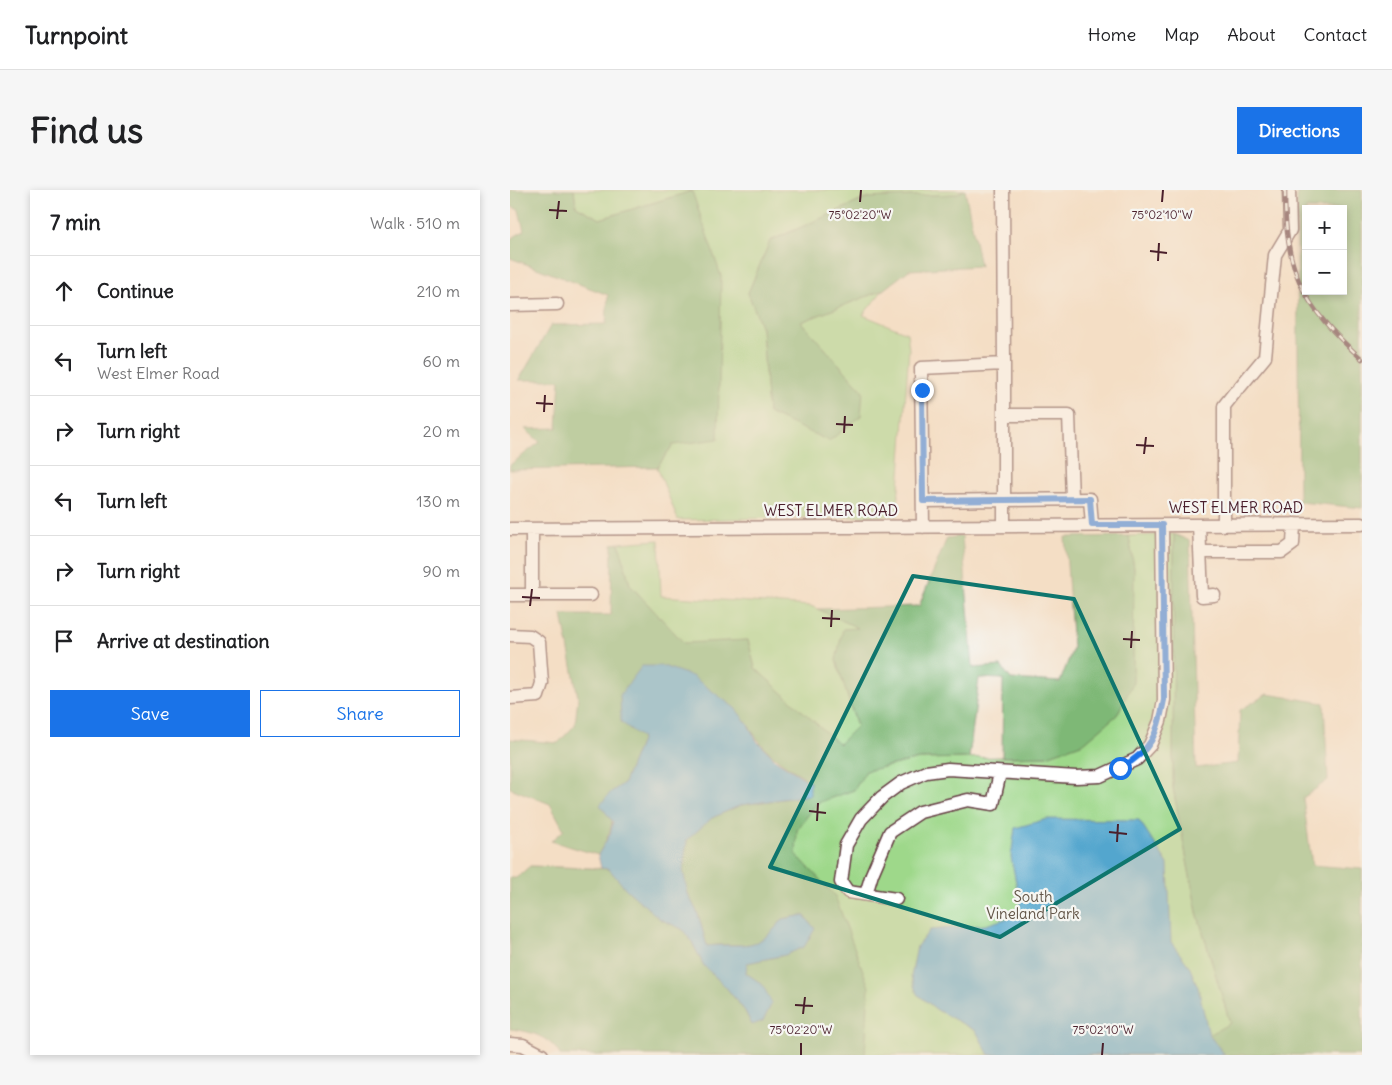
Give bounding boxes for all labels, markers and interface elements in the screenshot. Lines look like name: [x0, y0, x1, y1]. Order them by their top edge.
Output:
text: Turnpoint: [25, 20, 128, 50]
text: Home: [1088, 23, 1136, 46]
text: Map: [1164, 23, 1199, 46]
text: About: [1227, 23, 1275, 46]
text: Contact: [1303, 23, 1367, 46]
button: Directions: [1237, 107, 1362, 154]
text: Find us: [30, 108, 143, 152]
map controls: [1302, 205, 1347, 295]
button: +: [1302, 205, 1347, 250]
text: 75°02'20"W: [828, 207, 892, 222]
text: 75°02'10"W: [1131, 207, 1193, 222]
text: 7 min: [50, 209, 101, 236]
text: Walk · 510 m: [370, 213, 460, 233]
button: −: [1302, 250, 1347, 295]
icon: ahead: [50, 277, 78, 305]
text: Continue: [97, 279, 174, 303]
text: 210 m: [417, 281, 460, 301]
text: Turn left: [97, 339, 167, 363]
icon: left: [50, 347, 78, 375]
text: 60 m: [422, 351, 460, 371]
text: West Elmer Road: [97, 363, 220, 383]
route end: [911, 379, 934, 402]
icon: right: [50, 417, 78, 445]
text: Turn right: [97, 419, 180, 443]
text: 20 m: [423, 421, 460, 441]
icon: left: [50, 487, 78, 515]
text: Turn left: [97, 489, 167, 513]
text: 130 m: [416, 491, 460, 511]
street label: WEST ELMER ROAD: [1169, 498, 1303, 517]
street label: WEST ELMER ROAD: [764, 501, 898, 520]
icon: right: [50, 557, 78, 585]
text: Turn right: [97, 559, 180, 583]
text: 90 m: [422, 561, 460, 581]
icon: arrive: [50, 627, 78, 655]
text: Arrive at destination: [97, 629, 270, 653]
button: Save: [50, 690, 250, 737]
button: Share: [260, 690, 460, 737]
route start: [1109, 757, 1132, 780]
park label: South Vineland Park: [986, 887, 1080, 923]
text: 75°02'20"W: [769, 1022, 833, 1037]
text: 75°02'10"W: [1072, 1022, 1134, 1037]

